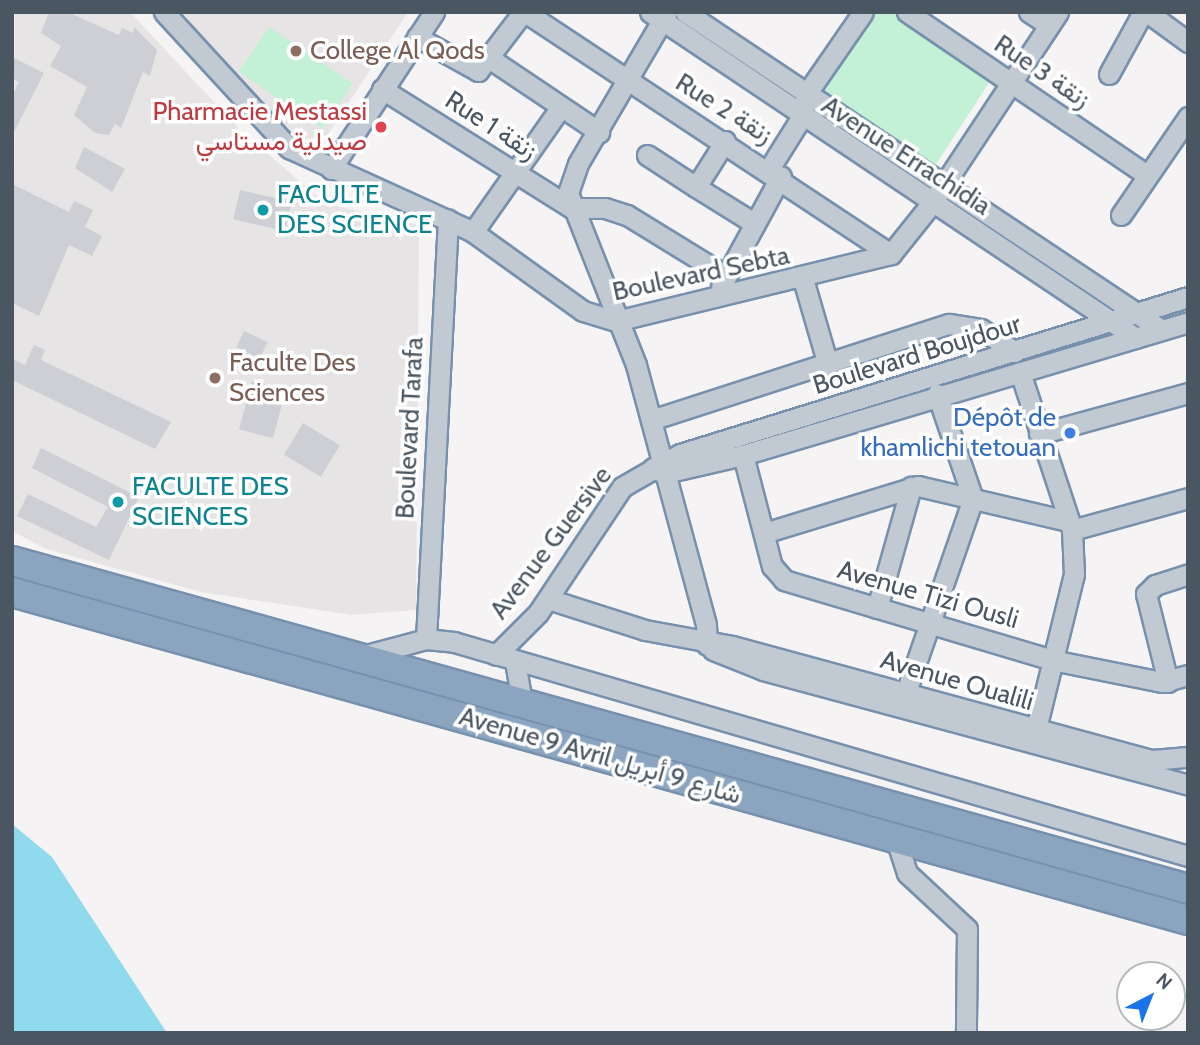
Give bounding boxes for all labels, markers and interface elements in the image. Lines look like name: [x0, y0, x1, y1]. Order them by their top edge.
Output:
street label: Rue 3 زنقة: [988, 29, 1096, 115]
place label: College Al Qods: [310, 35, 485, 67]
marker: College Al Qods: [288, 43, 304, 59]
street label: Rue 2 زنقة: [670, 67, 778, 151]
street label: Rue 1 زنقة: [439, 85, 543, 167]
street label: Avenue Errachidia: [816, 90, 996, 222]
place label: Pharmacie Mestassi صيدلية مستاسي: [153, 96, 367, 158]
marker: Pharmacie Mestassi صيدلية مستاسي: [373, 119, 389, 135]
place label: FACULTE DES SCIENCE: [277, 179, 432, 241]
marker: FACULTE DES SCIENCE: [255, 202, 271, 218]
street label: Boulevard Sebta: [610, 240, 792, 308]
street label: Boulevard Boujdour: [809, 309, 1025, 401]
street label: Boulevard Tarafa: [390, 336, 430, 520]
place label: Faculte Des Sciences: [229, 347, 356, 408]
marker: Faculte Des Sciences: [207, 370, 223, 386]
place label: Dépôt de khamlichi tetouan: [861, 402, 1056, 464]
marker: Dépôt de khamlichi tetouan: [1062, 425, 1078, 441]
street label: Avenue Guersive: [484, 461, 618, 625]
place label: FACULTE DES SCIENCES: [132, 471, 289, 532]
marker: FACULTE DES SCIENCES: [110, 494, 126, 510]
street label: Avenue Tizi Ousli: [834, 554, 1022, 636]
street label: Avenue Oualili: [877, 644, 1037, 718]
street label: Avenue 9 Avril شارع 9 أبريل: [456, 701, 744, 811]
north arrow: [1116, 961, 1186, 1031]
text: N: [1151, 968, 1177, 995]

